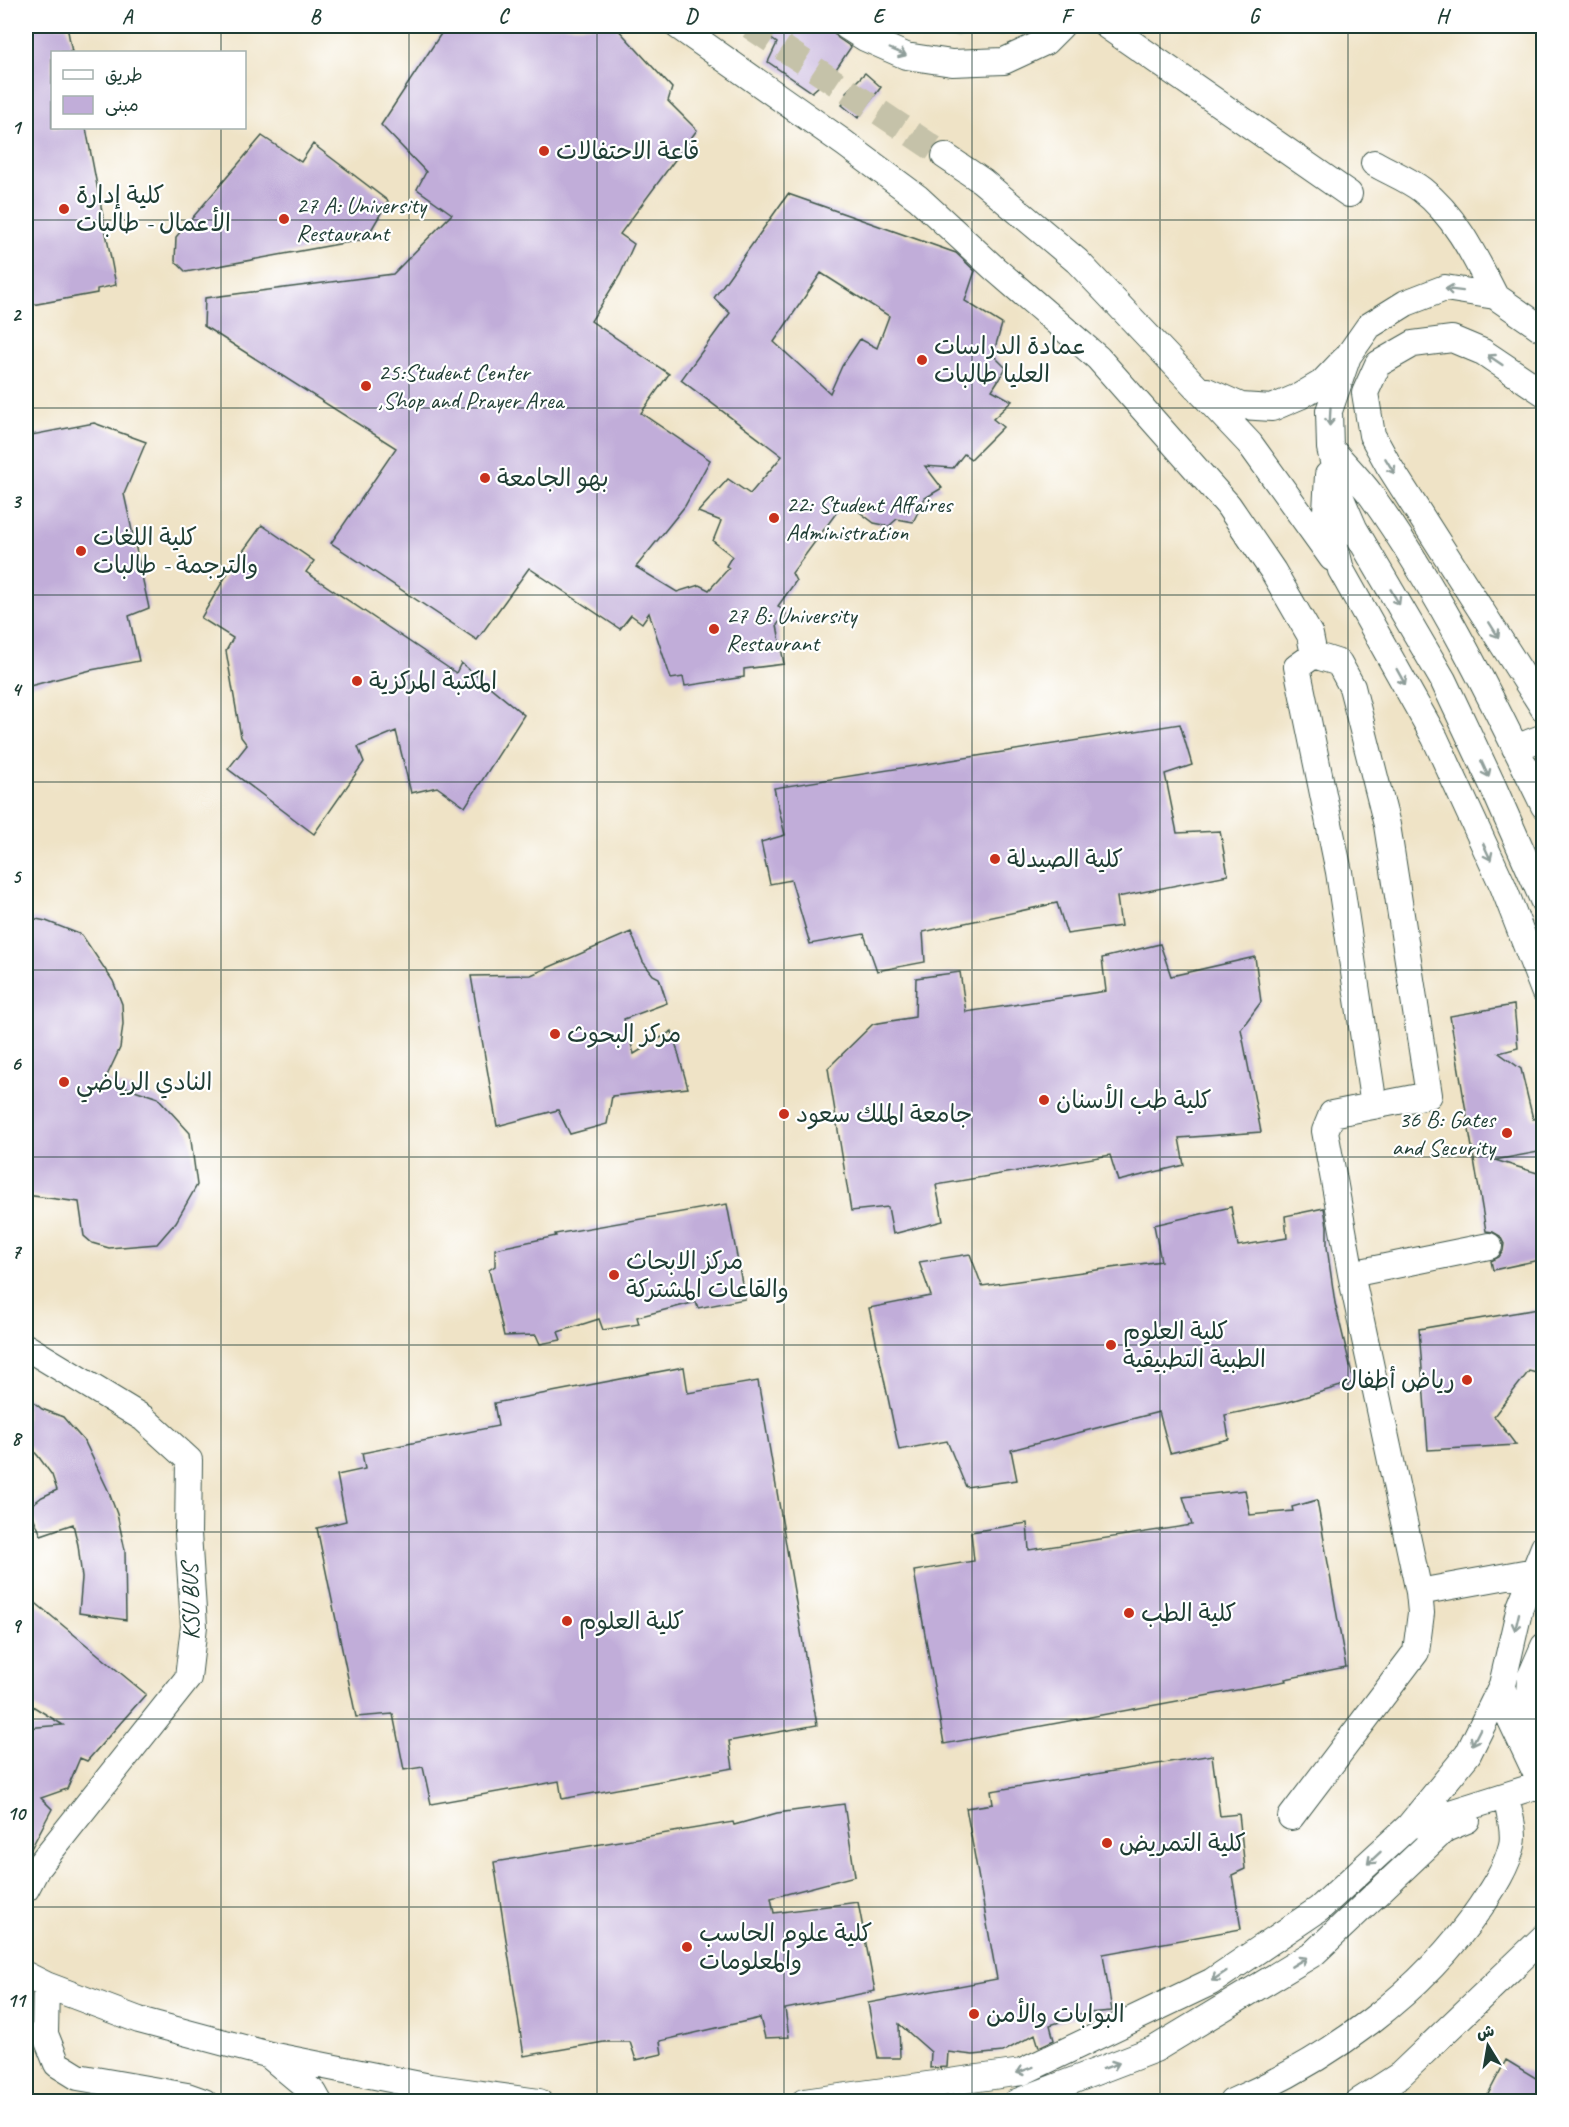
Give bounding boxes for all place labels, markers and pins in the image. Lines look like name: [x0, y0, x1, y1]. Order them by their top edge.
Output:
place label: قاعة الاحتفالات: [556, 136, 700, 166]
marker: قاعة الاحتفالات: [537, 144, 551, 158]
place label: كلية إدارة الأعمال - طالبات: [76, 180, 231, 238]
place label: 27 A: University Restaurant: [296, 190, 428, 248]
marker: كلية إدارة الأعمال - طالبات: [57, 202, 71, 216]
marker: 27 A: University Restaurant: [277, 212, 291, 226]
place label: عمادة الدراسات العليا طالبات: [934, 331, 1087, 389]
marker: عمادة الدراسات العليا طالبات: [915, 353, 929, 367]
place label: 25:Student Center ,Shop and Prayer Area: [378, 357, 566, 415]
marker: 25:Student Center ,Shop and Prayer Area: [359, 379, 373, 393]
place label: بهو الجامعة: [497, 463, 609, 494]
marker: بهو الجامعة: [478, 471, 492, 485]
place label: 22: Student Affaires Administration: [786, 489, 954, 547]
marker: 22: Student Affaires Administration: [767, 511, 781, 525]
place label: كلية اللغات والترجمة - طالبات: [93, 522, 258, 580]
marker: كلية اللغات والترجمة - طالبات: [74, 544, 88, 558]
place label: 27 B: University Restaurant: [726, 600, 858, 658]
marker: 27 B: University Restaurant: [707, 622, 721, 636]
place label: المكتبة المركزية: [369, 666, 497, 696]
marker: المكتبة المركزية: [350, 674, 364, 688]
place label: كلية الصيدلة: [1007, 844, 1123, 874]
marker: كلية الصيدلة: [988, 852, 1002, 866]
place label: مركز البحوث: [567, 1019, 681, 1049]
marker: مركز البحوث: [548, 1027, 562, 1041]
place label: النادي الرياضي: [76, 1067, 212, 1103]
marker: النادي الرياضي: [57, 1075, 71, 1089]
place label: كلية طب الأسنان: [1056, 1083, 1211, 1115]
marker: كلية طب الأسنان: [1037, 1093, 1051, 1107]
place label: جامعة الملك سعود: [796, 1099, 973, 1130]
place label: 36 B: Gates and Security: [1392, 1104, 1497, 1162]
marker: جامعة الملك سعود: [777, 1107, 791, 1121]
marker: 36 B: Gates and Security: [1500, 1126, 1514, 1140]
place label: مركز الابحاث والقاعات المشتركة: [626, 1246, 789, 1304]
marker: مركز الابحاث والقاعات المشتركة: [607, 1268, 621, 1282]
place label: كلية العلوم الطبية التطبيقية: [1123, 1316, 1266, 1374]
marker: كلية العلوم الطبية التطبيقية: [1104, 1338, 1118, 1352]
place label: رياض أطفال: [1341, 1365, 1455, 1395]
marker: رياض أطفال: [1460, 1373, 1474, 1387]
place label: كلية الطب: [1141, 1598, 1236, 1628]
place label: كلية العلوم: [579, 1606, 684, 1639]
marker: كلية الطب: [1122, 1606, 1136, 1620]
marker: كلية العلوم: [560, 1614, 574, 1628]
place label: كلية التمريض: [1119, 1828, 1246, 1858]
marker: كلية التمريض: [1100, 1836, 1114, 1850]
place label: كلية علوم الحاسب والمعلومات: [699, 1918, 872, 1976]
marker: كلية علوم الحاسب والمعلومات: [680, 1940, 694, 1954]
place label: البوابات والأمن: [986, 1997, 1125, 2029]
marker: البوابات والأمن: [967, 2007, 981, 2021]

